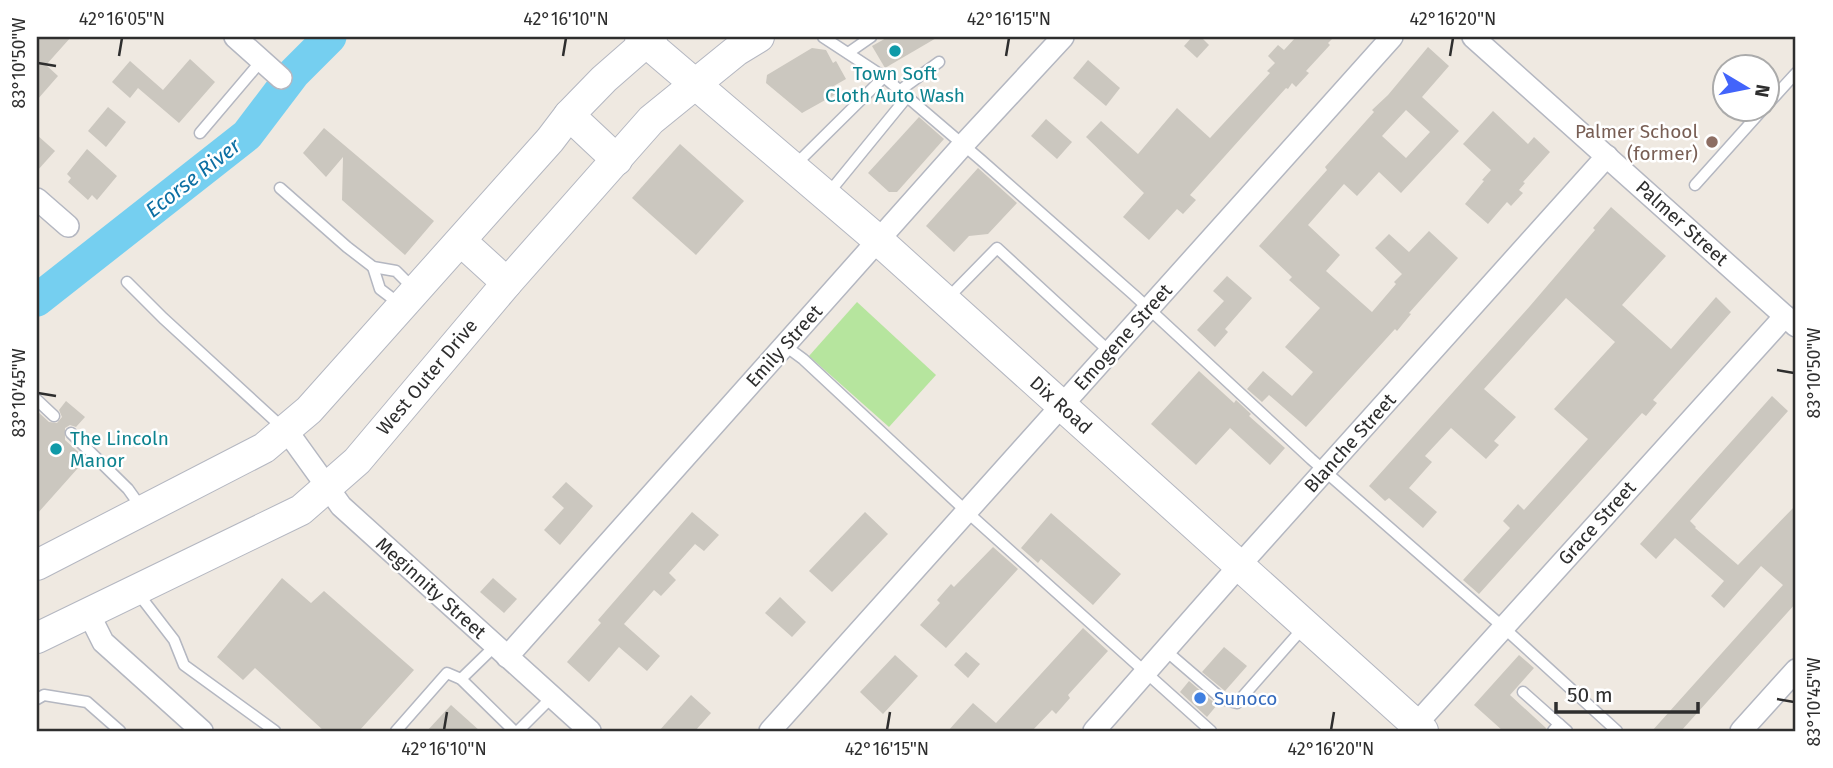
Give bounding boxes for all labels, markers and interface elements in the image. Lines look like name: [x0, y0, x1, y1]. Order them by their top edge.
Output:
text: 42°16'05"N: [79, 8, 165, 30]
text: 42°16'10"N: [523, 8, 609, 30]
text: 42°16'15"N: [967, 8, 1051, 30]
text: 42°16'20"N: [1410, 8, 1496, 30]
text: 83°10'50"W: [8, 17, 30, 108]
marker: Town Soft Cloth Auto Wash: [887, 43, 903, 59]
north arrow: [1710, 52, 1780, 122]
place label: Town Soft Cloth Auto Wash: [825, 62, 965, 107]
text: N: [1750, 83, 1775, 99]
place label: Palmer School (former): [1575, 120, 1698, 165]
water label: Ecorse River: [140, 132, 246, 223]
marker: Palmer School (former): [1704, 134, 1720, 150]
street label: Palmer Street: [1631, 176, 1733, 271]
street label: Emogene Street: [1069, 279, 1177, 395]
street label: Emily Street: [741, 300, 827, 392]
street label: West Outer Drive: [372, 314, 482, 440]
text: 83°10'50"W: [1803, 327, 1825, 418]
text: 83°10'45"W: [8, 348, 30, 438]
street label: Dix Road: [1025, 371, 1097, 439]
street label: Blanche Street: [1299, 389, 1401, 497]
place label: The Lincoln Manor: [70, 427, 169, 472]
marker: The Lincoln Manor: [48, 441, 64, 457]
street label: Grace Street: [1553, 476, 1641, 570]
street label: Meginnity Street: [371, 532, 491, 644]
text: 83°10'45"W: [1803, 657, 1825, 747]
scale bar: [1556, 670, 1698, 714]
text: 50 m: [1567, 682, 1613, 708]
place label: Sunoco: [1214, 687, 1277, 710]
marker: Sunoco: [1192, 690, 1208, 706]
text: 42°16'10"N: [401, 738, 487, 760]
text: 42°16'15"N: [845, 738, 929, 760]
text: 42°16'20"N: [1288, 738, 1374, 760]

